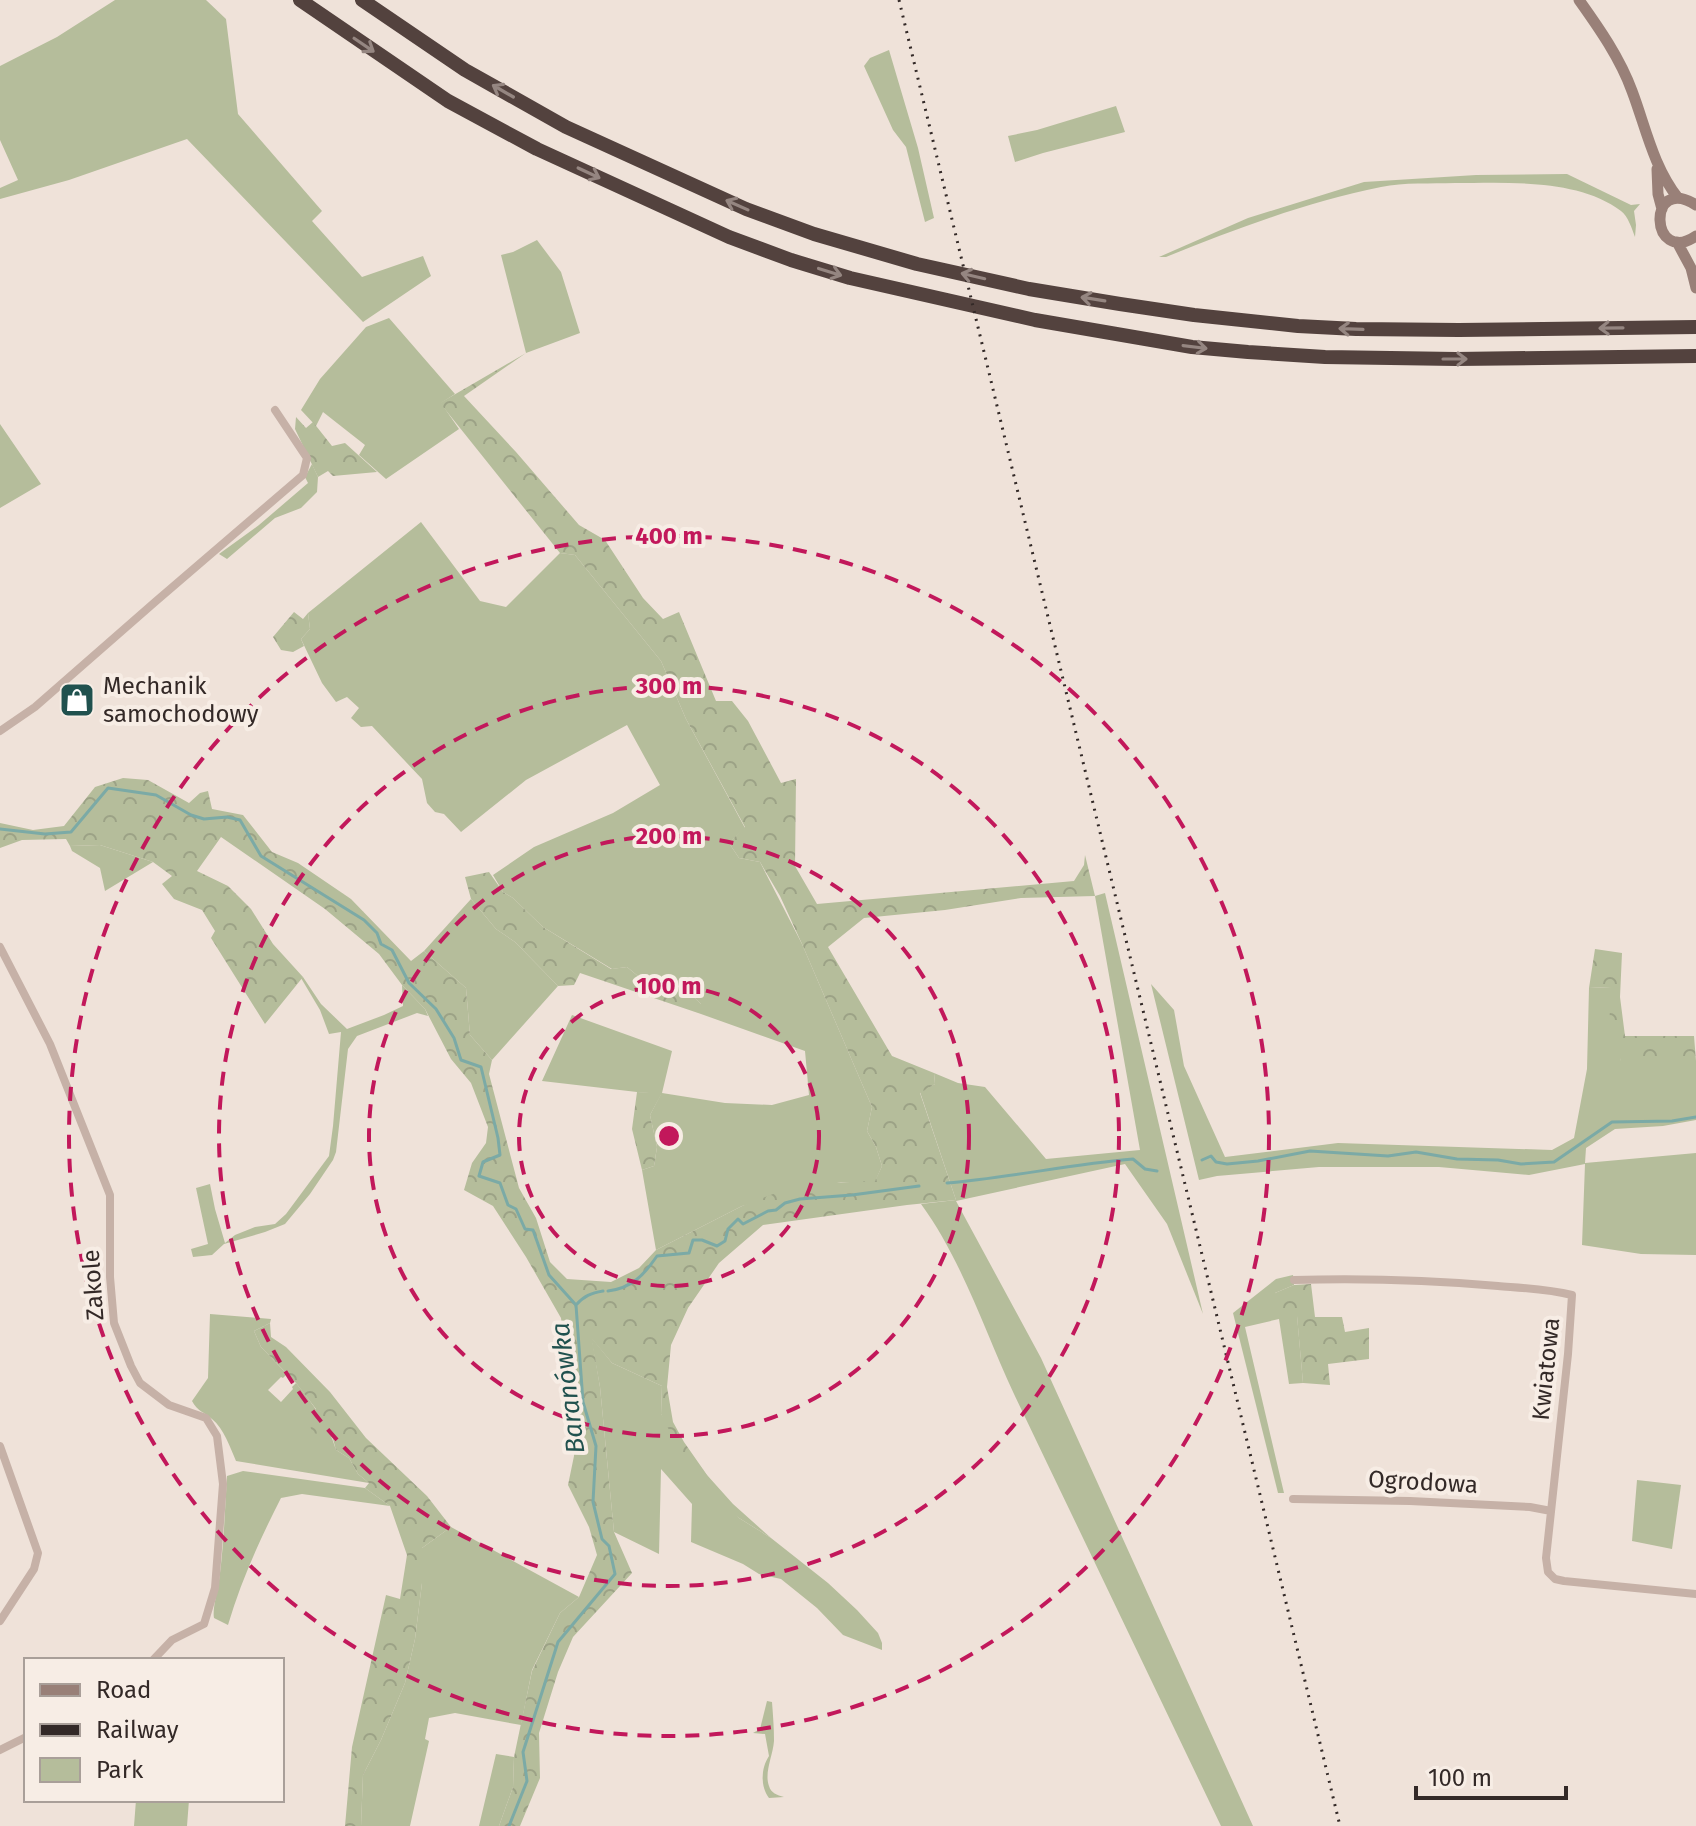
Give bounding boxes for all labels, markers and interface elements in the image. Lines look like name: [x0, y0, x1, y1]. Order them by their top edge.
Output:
one-way arrow: [352, 37, 375, 53]
one-way arrow: [492, 83, 515, 99]
one-way arrow: [577, 166, 601, 181]
one-way arrow: [725, 196, 750, 211]
one-way arrow: [816, 265, 842, 280]
one-way arrow: [961, 268, 986, 283]
one-way arrow: [1080, 291, 1106, 306]
one-way arrow: [1598, 320, 1625, 336]
one-way arrow: [1338, 321, 1365, 336]
one-way arrow: [1182, 340, 1207, 355]
one-way arrow: [1441, 351, 1468, 367]
text: 400 m: [635, 522, 703, 550]
place label: Mechanik samochodowy: [103, 672, 259, 728]
text: 300 m: [635, 672, 702, 700]
shop icon: Mechanik samochodowy: [58, 681, 96, 719]
text: 200 m: [636, 822, 702, 850]
text: 100 m: [636, 972, 702, 1000]
centre of rings: [655, 1122, 683, 1150]
street label: Zakole: [77, 1248, 109, 1322]
street label: Kwiatowa: [1527, 1316, 1565, 1422]
water label: Baranówka: [545, 1321, 591, 1455]
street label: Ogrodowa: [1367, 1465, 1479, 1499]
legend: [24, 1658, 284, 1802]
text: Road: [96, 1676, 151, 1704]
text: Railway: [96, 1716, 179, 1744]
scale bar: [1416, 1750, 1566, 1800]
text: Park: [96, 1756, 144, 1784]
text: 100 m: [1428, 1764, 1492, 1792]

